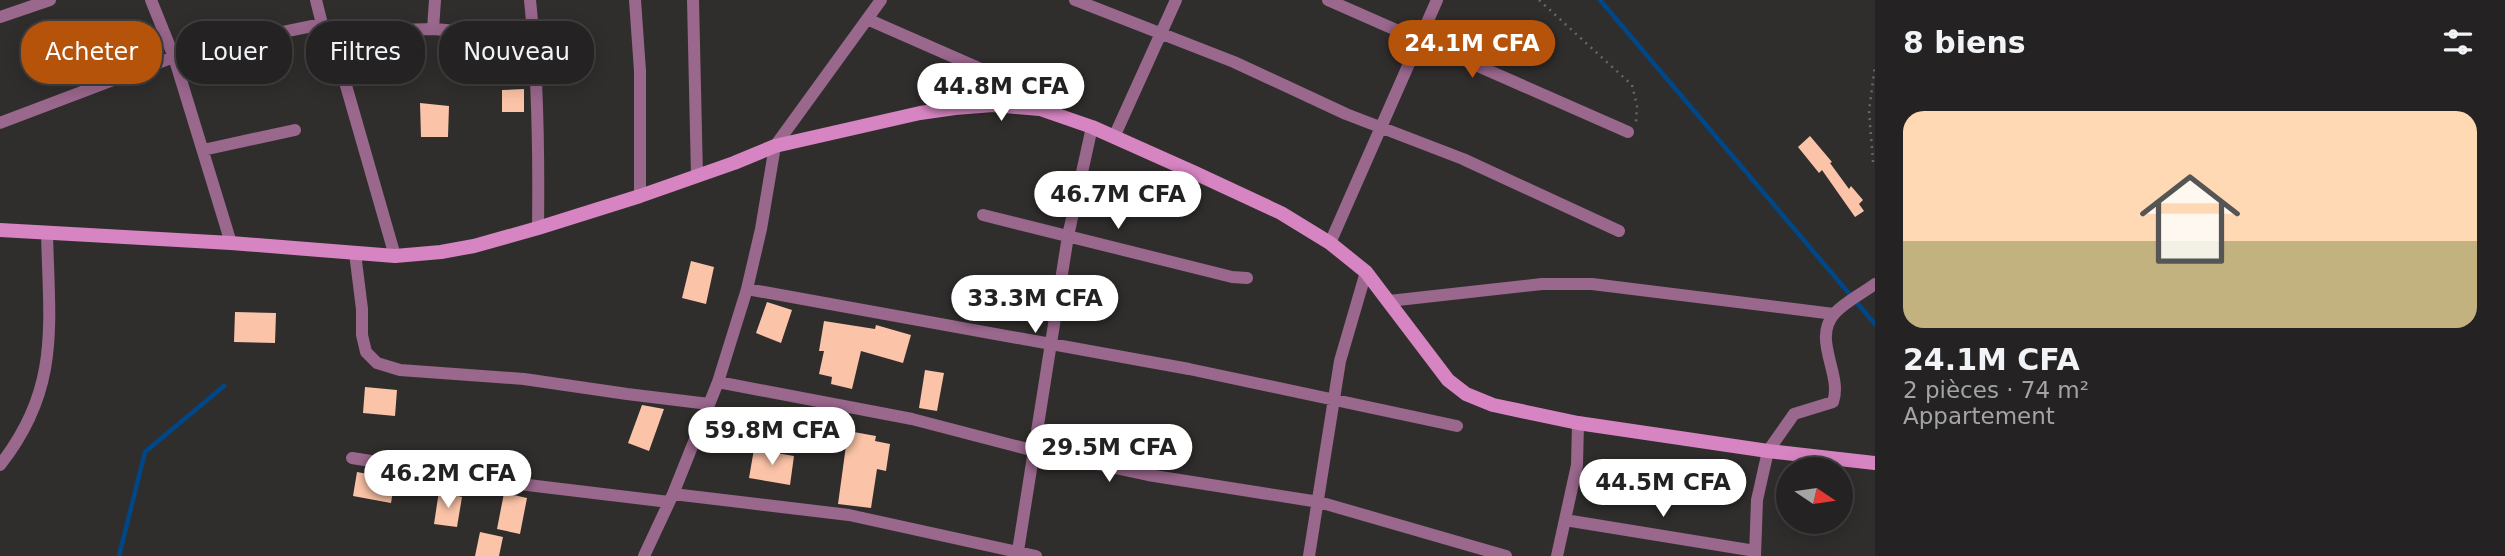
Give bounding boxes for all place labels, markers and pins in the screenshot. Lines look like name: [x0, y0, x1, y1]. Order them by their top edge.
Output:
pin: 24.1M CFA: [1392, 20, 1552, 80]
pin: 44.8M CFA: [921, 64, 1081, 123]
pin: 46.7M CFA: [1038, 172, 1198, 231]
pin: 33.3M CFA: [955, 276, 1115, 335]
pin: 59.8M CFA: [692, 407, 852, 467]
pin: 29.5M CFA: [1029, 424, 1189, 484]
pin: 46.2M CFA: [368, 450, 528, 510]
pin: 44.5M CFA: [1583, 460, 1743, 519]

